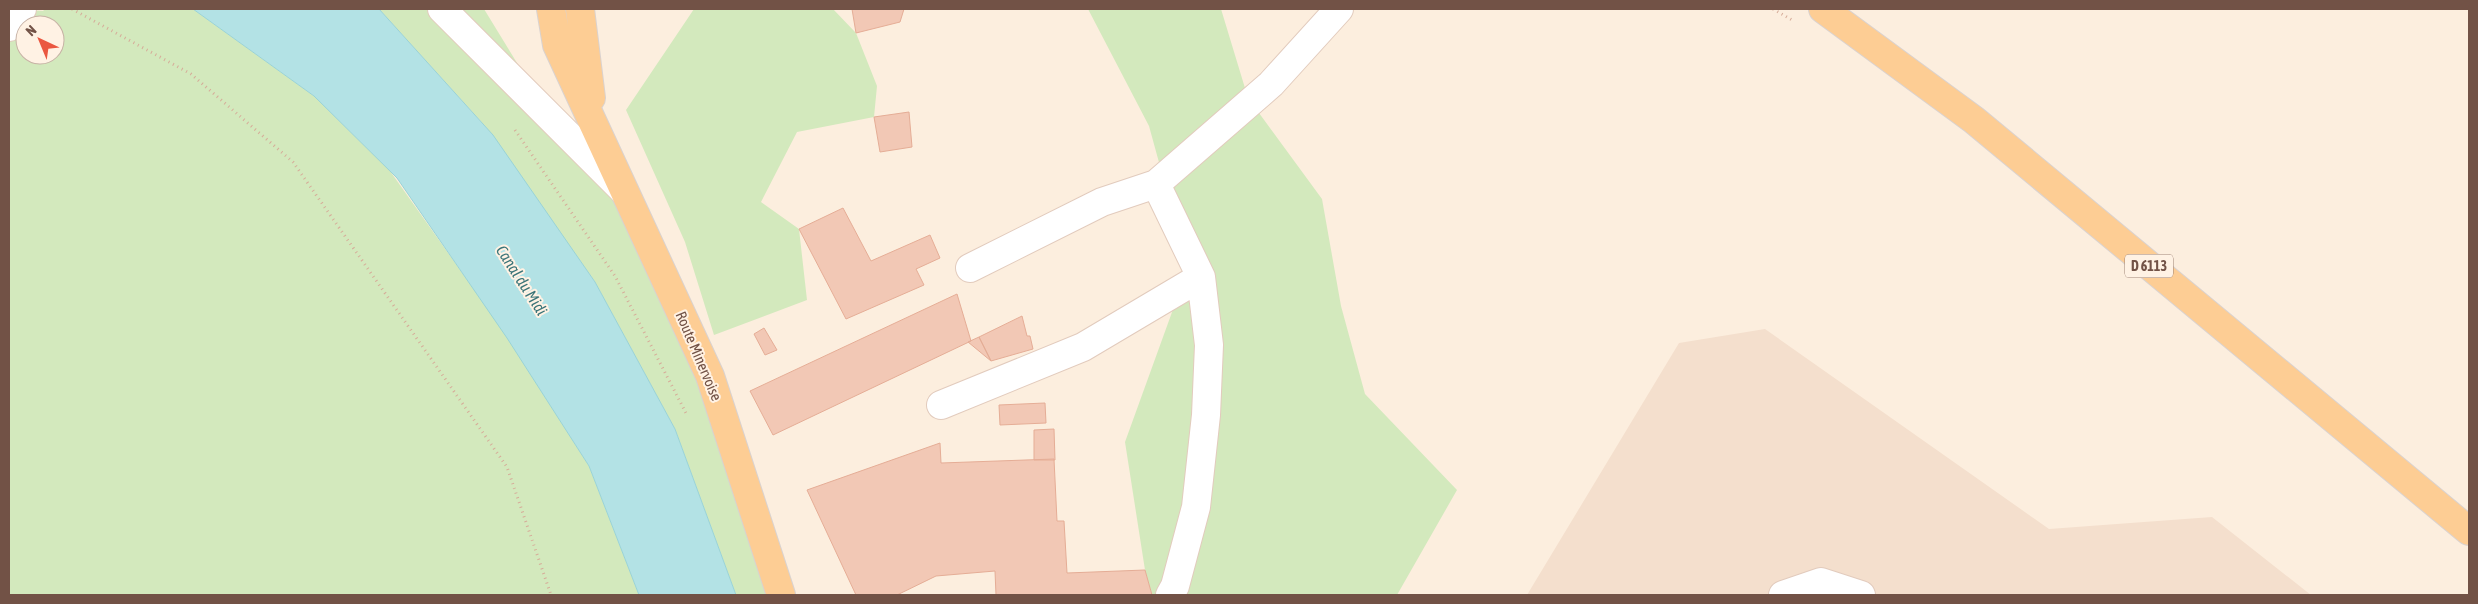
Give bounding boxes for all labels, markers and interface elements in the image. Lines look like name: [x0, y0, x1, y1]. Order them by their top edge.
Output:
north arrow: [15, 15, 65, 65]
text: N: [22, 22, 39, 39]
water label: Canal du Midi: [493, 242, 551, 318]
road number: D 6113: [2125, 255, 2173, 278]
street label: Route Minervoise: [673, 309, 726, 403]

